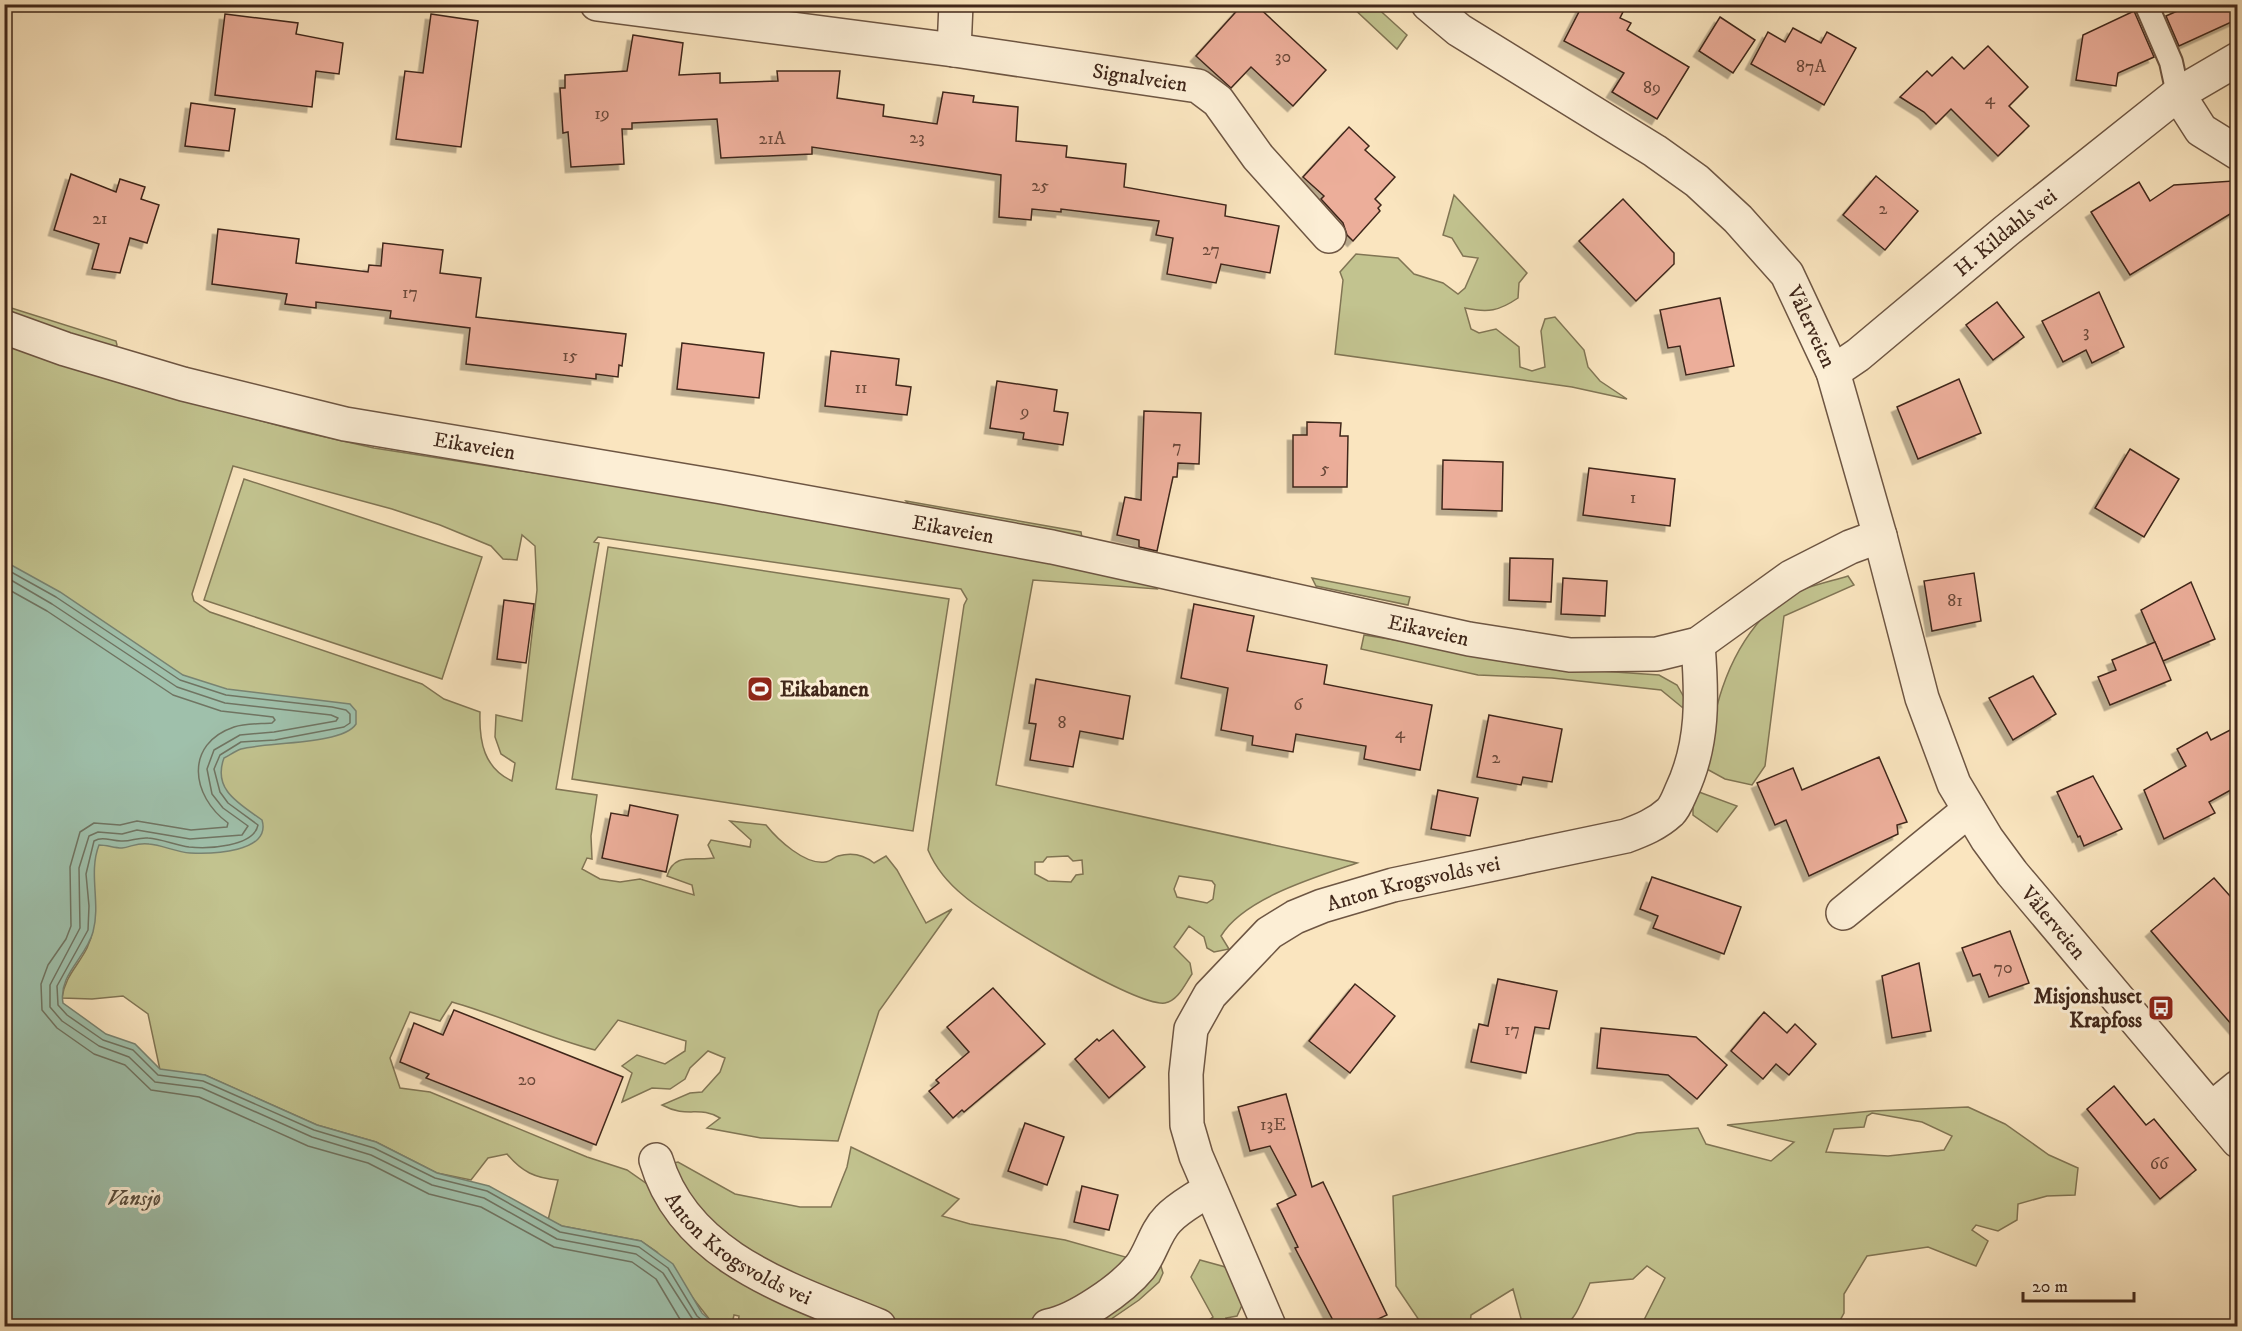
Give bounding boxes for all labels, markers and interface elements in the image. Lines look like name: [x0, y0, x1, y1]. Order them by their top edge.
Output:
house number: 30: [1275, 46, 1291, 68]
house number: 87A: [1796, 56, 1827, 78]
street label: Signalveien: [1091, 59, 1189, 98]
house number: 89: [1643, 77, 1661, 99]
house number: 4: [1985, 88, 1996, 110]
house number: 19: [594, 103, 610, 125]
house number: 23: [909, 127, 925, 149]
house number: 21A: [759, 128, 786, 150]
house number: 25: [1031, 175, 1049, 197]
street label: H. Kildahls vei: [1949, 183, 2063, 283]
house number: 2: [1879, 198, 1888, 220]
house number: 21: [92, 208, 108, 230]
house number: 27: [1202, 239, 1220, 261]
street label: Vålerveien: [1780, 281, 1841, 372]
house number: 17: [402, 282, 418, 304]
house number: 3: [2083, 321, 2089, 343]
house number: 15: [562, 345, 578, 367]
house number: 11: [854, 377, 868, 399]
house number: 9: [1020, 401, 1029, 423]
street label: Eikaveien: [431, 427, 517, 466]
house number: 7: [1172, 436, 1182, 458]
house number: 5: [1321, 458, 1330, 480]
house number: 1: [1630, 487, 1636, 509]
street label: Eikaveien: [910, 510, 996, 550]
house number: 81: [1947, 590, 1963, 612]
street label: Eikaveien: [1385, 609, 1471, 653]
sports icon: Eikabanen: [745, 674, 775, 704]
place label: Eikabanen: [780, 677, 870, 703]
house number: 6: [1293, 694, 1303, 716]
house number: 8: [1057, 712, 1067, 734]
house number: 4: [1395, 722, 1406, 744]
house number: 2: [1492, 747, 1501, 769]
street label: Anton Krogsvolds vei: [1324, 851, 1503, 918]
street label: Vålerveien: [2014, 880, 2091, 965]
house number: 70: [1993, 957, 2013, 979]
place label: Misjonshuset Krapfoss: [2034, 984, 2142, 1034]
bus stop icon: Misjonshuset Krapfoss: [2146, 993, 2176, 1023]
house number: 17: [1504, 1019, 1520, 1041]
house number: 20: [518, 1069, 536, 1091]
house number: 13E: [1260, 1114, 1286, 1136]
house number: 66: [2150, 1153, 2169, 1175]
water label: Vansjø: [107, 1185, 161, 1212]
street label: Anton Krogsvolds vei: [658, 1188, 815, 1311]
scale bar: [2023, 1265, 2134, 1303]
text: 20 m: [2032, 1276, 2068, 1298]

